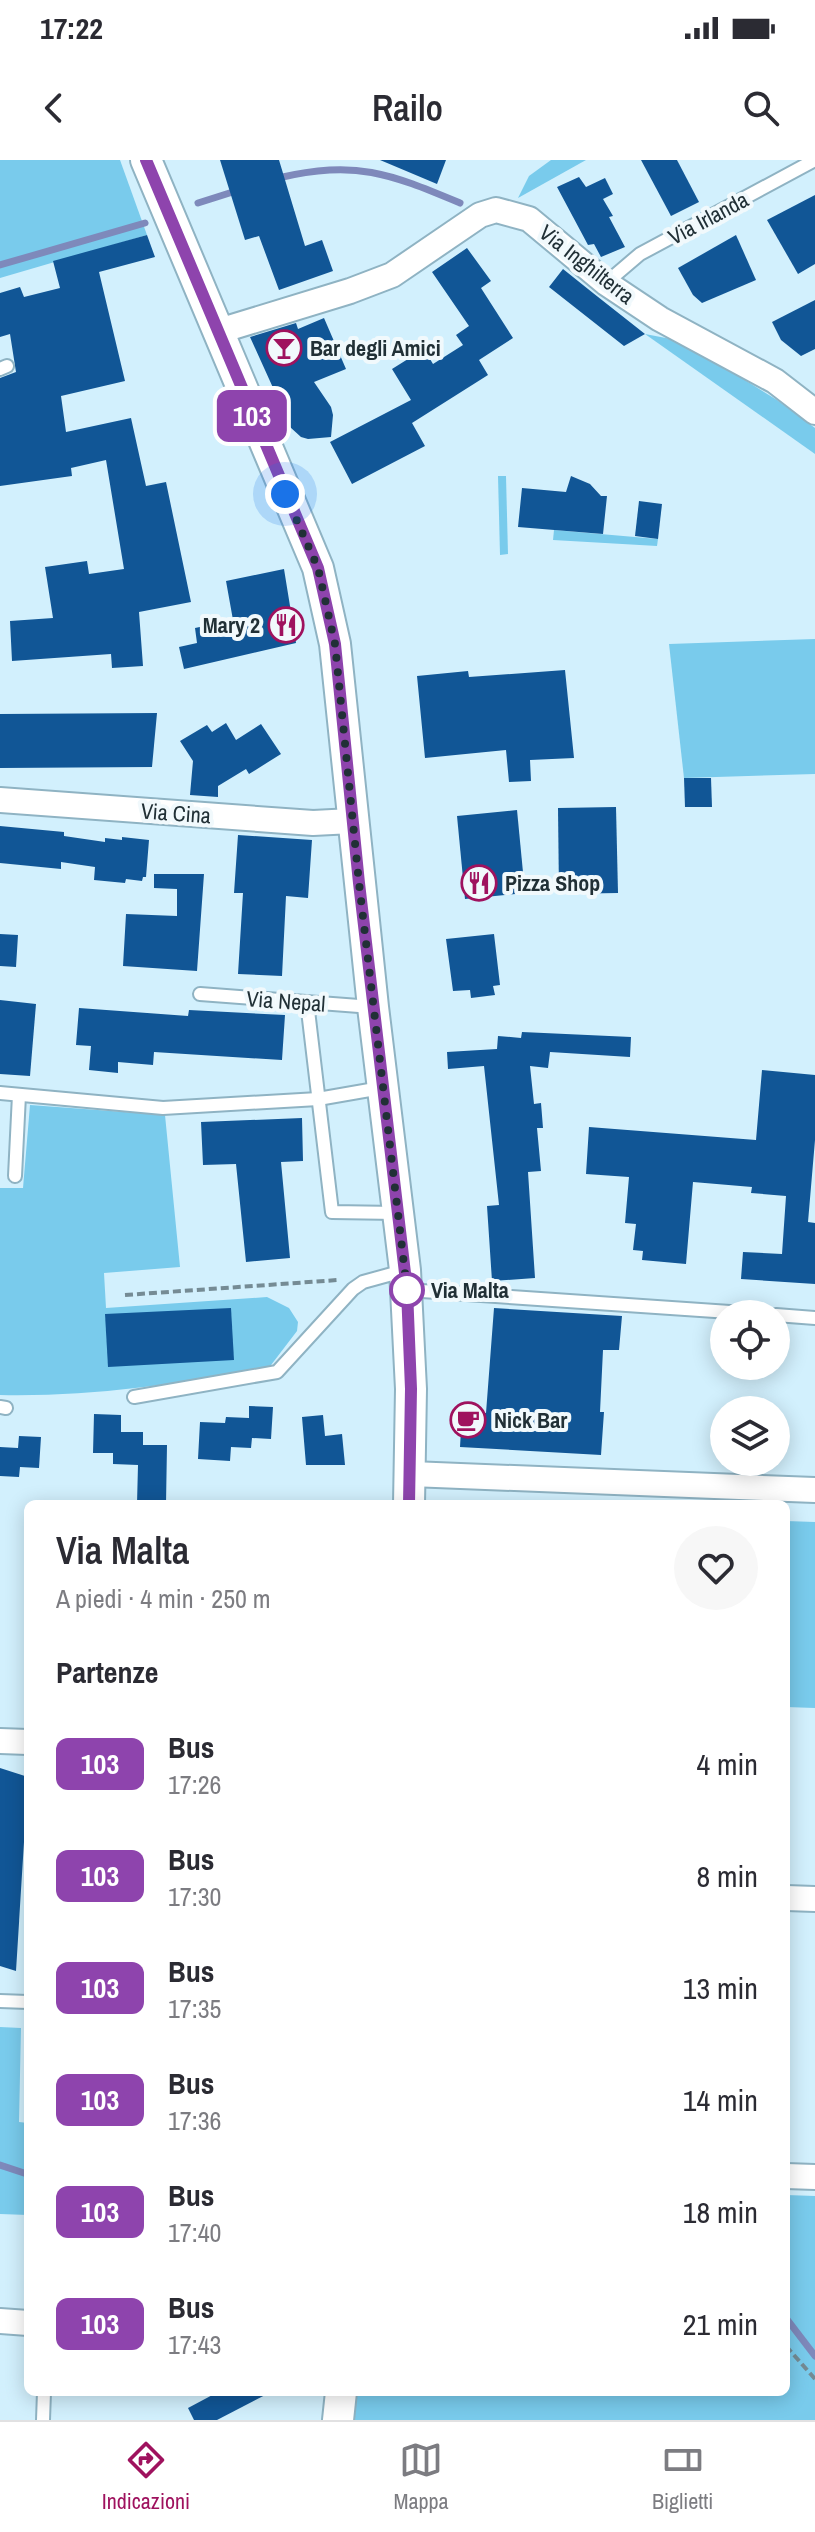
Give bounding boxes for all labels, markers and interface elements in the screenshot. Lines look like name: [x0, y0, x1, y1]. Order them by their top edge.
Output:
text: 17:22: [40, 8, 103, 48]
text: Railo: [372, 84, 443, 132]
icon: back: [32, 86, 76, 130]
icon: search: [739, 86, 783, 130]
street label: Via Irlanda: [663, 184, 753, 252]
street label: Via Inghilterra: [533, 217, 641, 311]
bar icon: Bar degli Amici: [265, 329, 303, 367]
place label: Bar degli Amici: [310, 333, 441, 363]
line badge: 103: [206, 390, 298, 442]
text: 103: [233, 397, 271, 435]
your location: [265, 474, 305, 514]
restaurant icon: Mary 2: [267, 606, 305, 644]
place label: Mary 2: [203, 610, 260, 640]
street label: Via Cina: [140, 796, 212, 830]
restaurant icon: Pizza Shop: [460, 864, 498, 902]
place label: Pizza Shop: [505, 868, 600, 898]
street label: Via Nepal: [246, 983, 326, 1019]
marker: Via Malta: [390, 1273, 424, 1307]
place label: Via Malta: [431, 1275, 509, 1305]
map controls: [710, 1300, 790, 1476]
button: locate: [710, 1300, 790, 1380]
button: layers: [710, 1396, 790, 1476]
cafe icon: Nick Bar: [449, 1401, 487, 1439]
place label: Nick Bar: [494, 1405, 567, 1435]
text: Via Malta: [56, 1525, 189, 1576]
button: heart: [674, 1526, 758, 1610]
text: A piedi · 4 min · 250 m: [56, 1581, 271, 1616]
text: Partenze: [56, 1652, 159, 1692]
text: Bus: [168, 1727, 214, 1767]
text: 4 min: [696, 1744, 758, 1784]
text: 103: [81, 1745, 119, 1783]
text: 17:26: [168, 1767, 221, 1802]
text: Bus: [168, 1839, 214, 1879]
text: 8 min: [696, 1856, 758, 1896]
text: 103: [81, 1857, 119, 1895]
text: 17:30: [168, 1879, 221, 1914]
text: Bus: [168, 1951, 214, 1991]
text: 13 min: [683, 1968, 758, 2008]
text: 103: [81, 1969, 119, 2007]
text: 17:35: [168, 1991, 221, 2026]
text: Bus: [168, 2063, 214, 2103]
text: 14 min: [683, 2080, 758, 2120]
text: 103: [81, 2081, 119, 2119]
text: 17:36: [168, 2103, 221, 2138]
text: Bus: [168, 2175, 214, 2215]
text: 18 min: [683, 2192, 758, 2232]
text: 103: [81, 2193, 119, 2231]
text: 17:40: [168, 2215, 221, 2250]
text: Bus: [168, 2287, 214, 2327]
text: 21 min: [683, 2304, 758, 2344]
text: 103: [81, 2305, 119, 2343]
text: 17:43: [168, 2327, 221, 2362]
tab: Indicazioni: [102, 2438, 190, 2516]
tab: Mappa: [393, 2438, 449, 2516]
tab: Biglietti: [652, 2438, 713, 2516]

